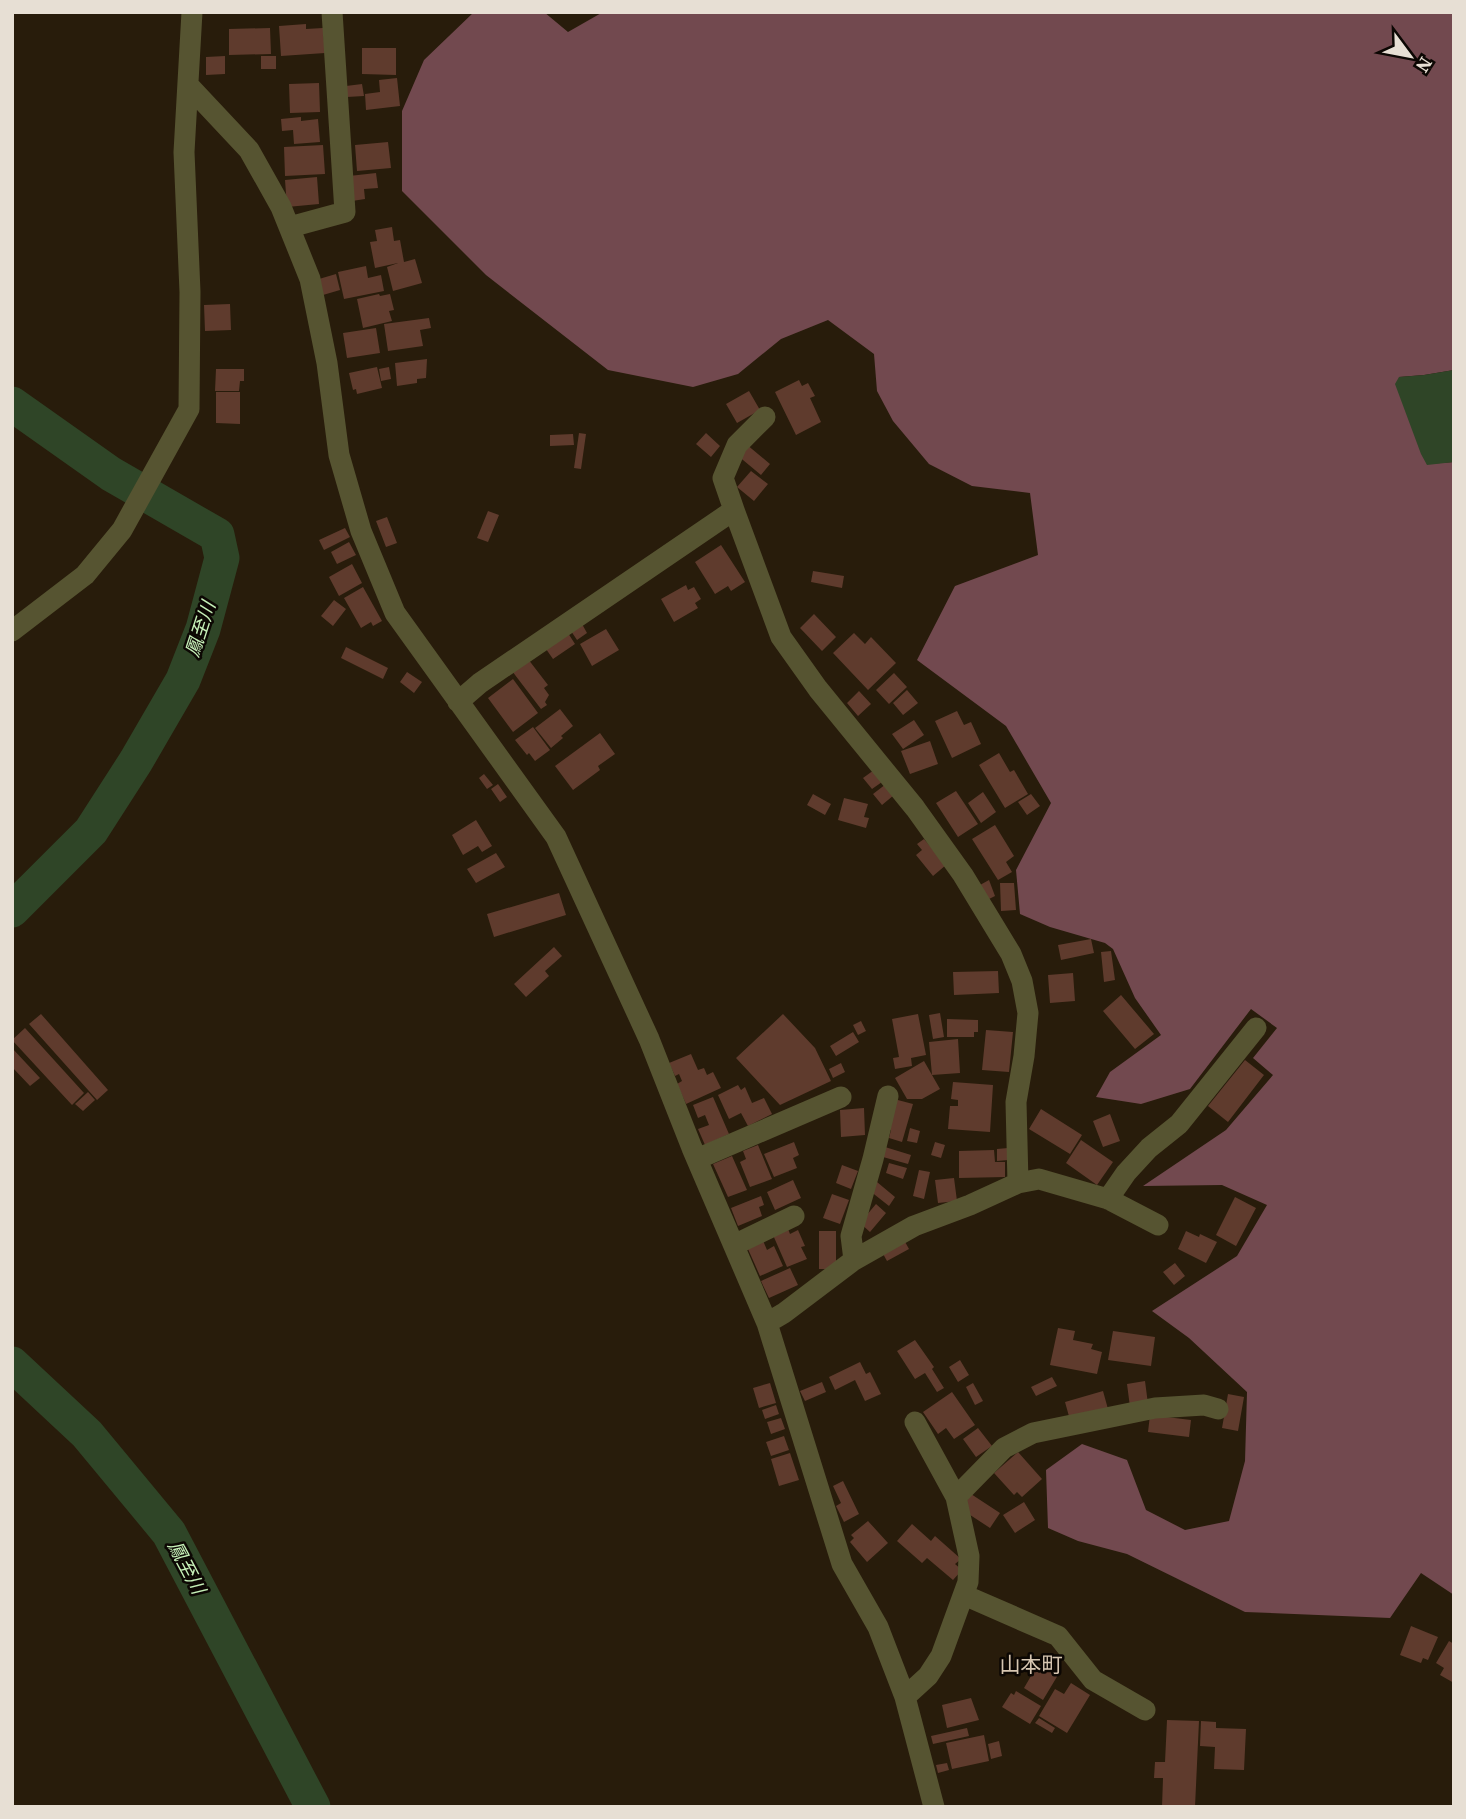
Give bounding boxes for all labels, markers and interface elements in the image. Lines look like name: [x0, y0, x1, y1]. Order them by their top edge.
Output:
north arrow: [1375, 21, 1445, 91]
text: N: [1410, 52, 1439, 78]
water label: 鳳至川: [179, 596, 222, 660]
water label: 鳳至川: [162, 1536, 213, 1600]
district label: 山本町: [1000, 1650, 1063, 1679]

